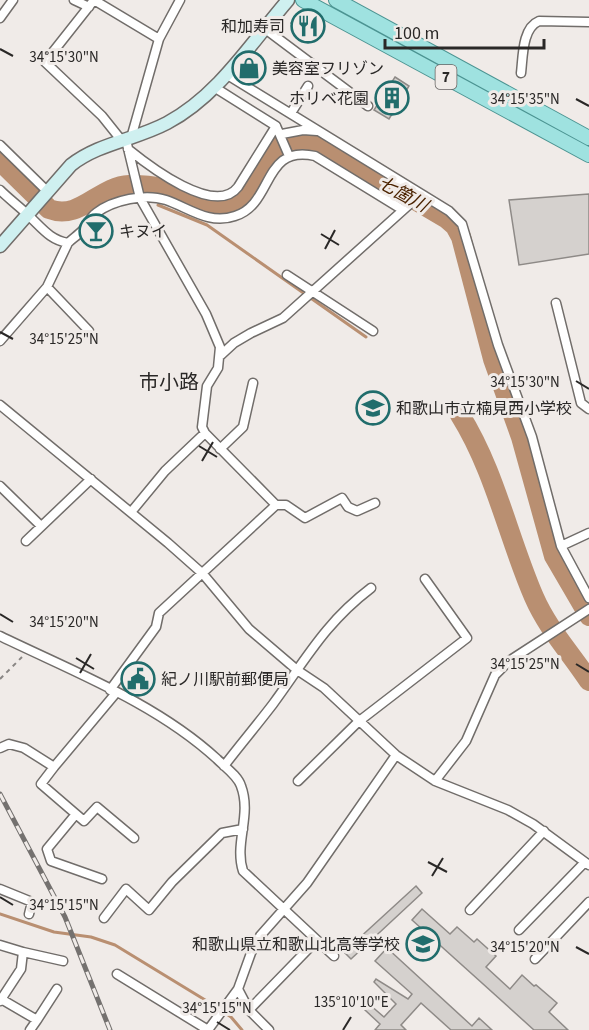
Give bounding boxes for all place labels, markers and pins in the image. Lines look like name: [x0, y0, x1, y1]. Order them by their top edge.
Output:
restaurant icon: 和加寿司: [290, 8, 326, 44]
place label: 和加寿司: [221, 16, 285, 38]
shop icon: 美容室フリゾン: [231, 50, 267, 86]
place label: 美容室フリゾン: [272, 58, 384, 80]
building icon: ホリベ花園: [374, 80, 410, 116]
place label: ホリベ花園: [289, 88, 369, 110]
bar icon: キヌイ: [78, 213, 114, 249]
place label: キヌイ: [119, 221, 167, 243]
school or university icon: 和歌山市立楠見西小学校: [355, 390, 391, 426]
place label: 和歌山市立楠見西小学校: [396, 398, 572, 420]
public building icon: 紀ノ川駅前郵便局: [120, 661, 156, 697]
place label: 紀ノ川駅前郵便局: [161, 669, 289, 691]
school or university icon: 和歌山県立和歌山北高等学校: [405, 926, 441, 962]
place label: 和歌山県立和歌山北高等学校: [192, 934, 400, 956]

